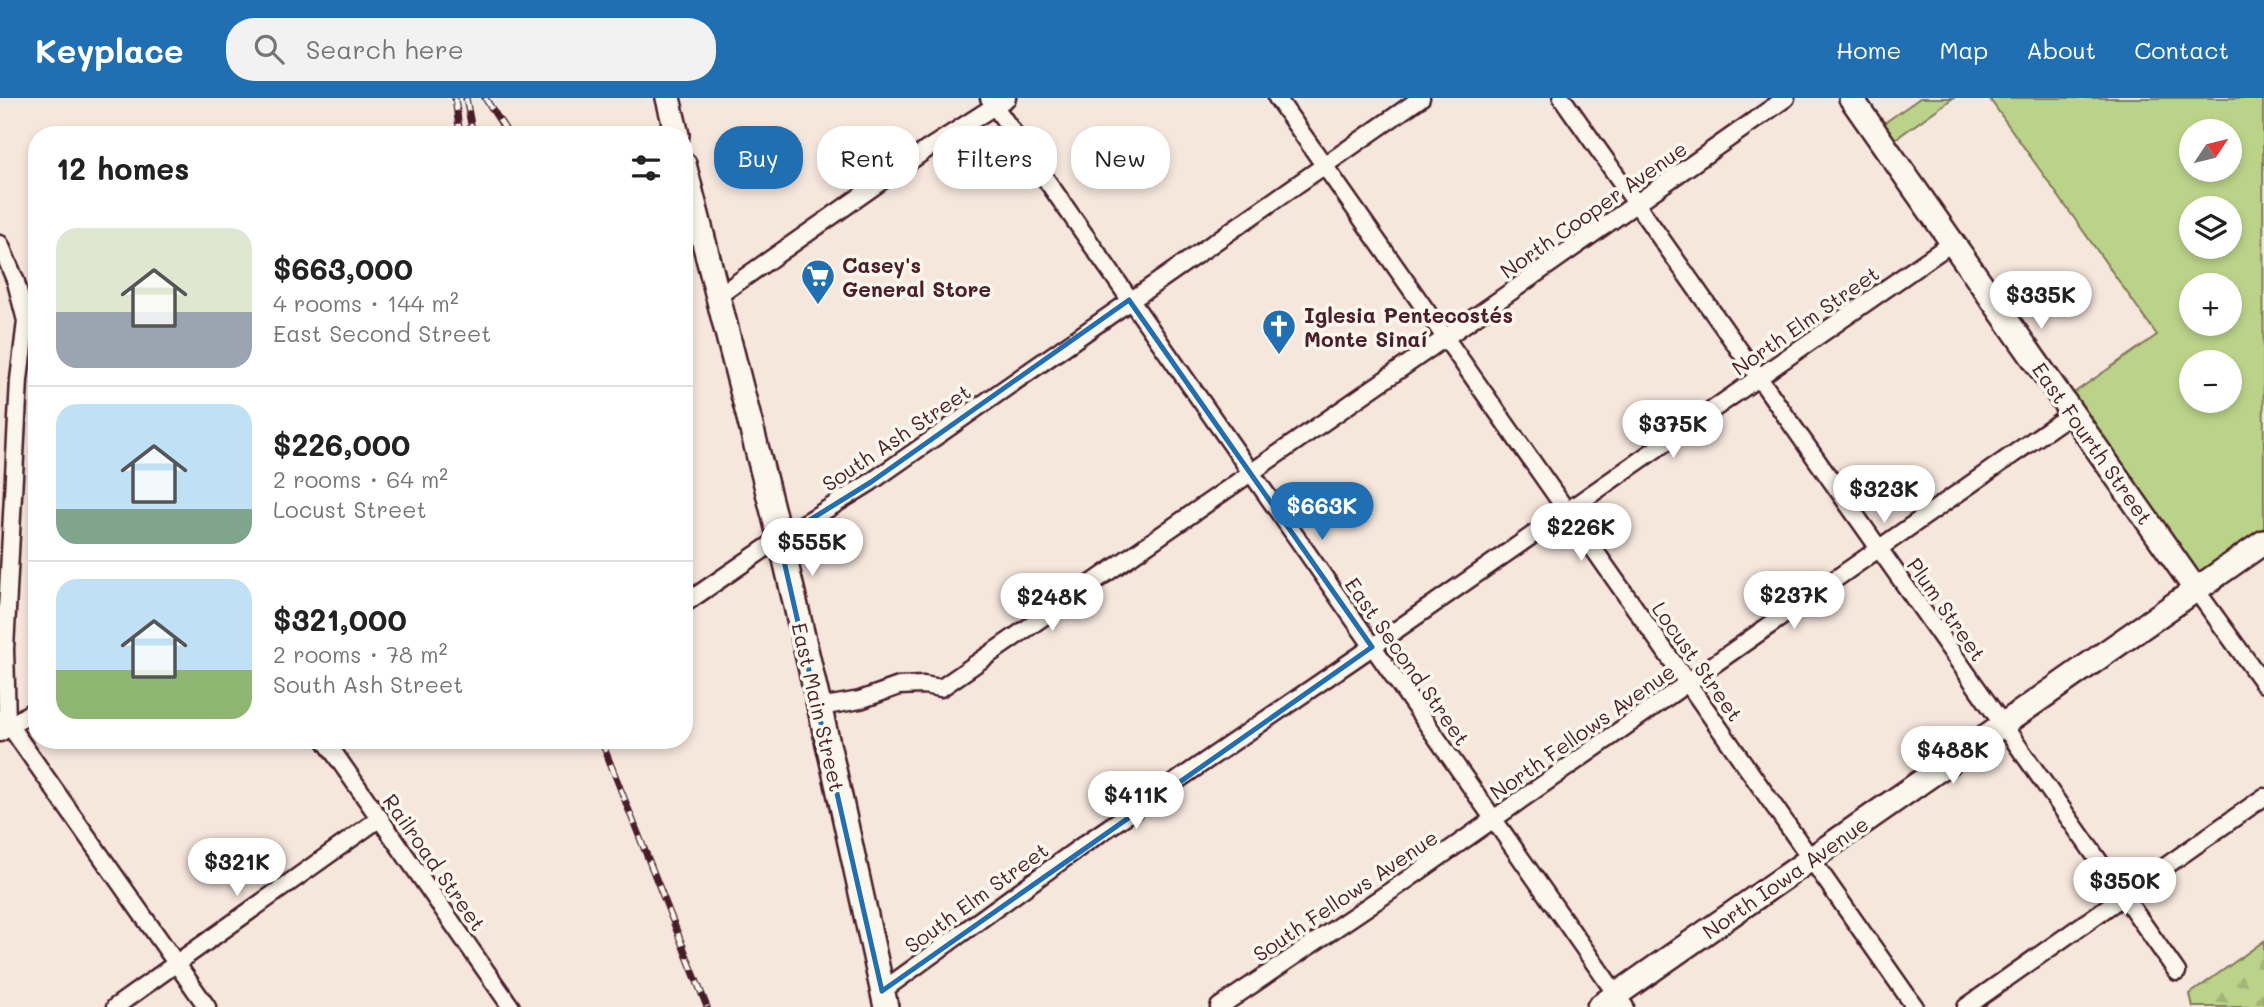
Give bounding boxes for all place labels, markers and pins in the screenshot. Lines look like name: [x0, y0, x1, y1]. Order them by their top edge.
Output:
place label: Casey's General Store: [842, 251, 991, 302]
supermarket icon: Casey's General Store: [799, 257, 837, 306]
pin: $335K: [1992, 272, 2090, 331]
place label: Iglesia Pentecostés Monte Sinaí: [1304, 301, 1513, 352]
church icon: Iglesia Pentecostés Monte Sinaí: [1260, 307, 1298, 356]
pin: $375K: [1624, 400, 1722, 460]
pin: $323K: [1835, 466, 1933, 525]
pin: $663K: [1273, 482, 1371, 542]
pin: $226K: [1532, 504, 1630, 563]
pin: $555K: [763, 518, 861, 578]
pin: $237K: [1745, 572, 1843, 631]
pin: $248K: [1003, 574, 1101, 633]
pin: $488K: [1904, 726, 2002, 786]
pin: $411K: [1087, 772, 1185, 831]
pin: $321K: [188, 838, 286, 898]
pin: $350K: [2076, 858, 2174, 917]

